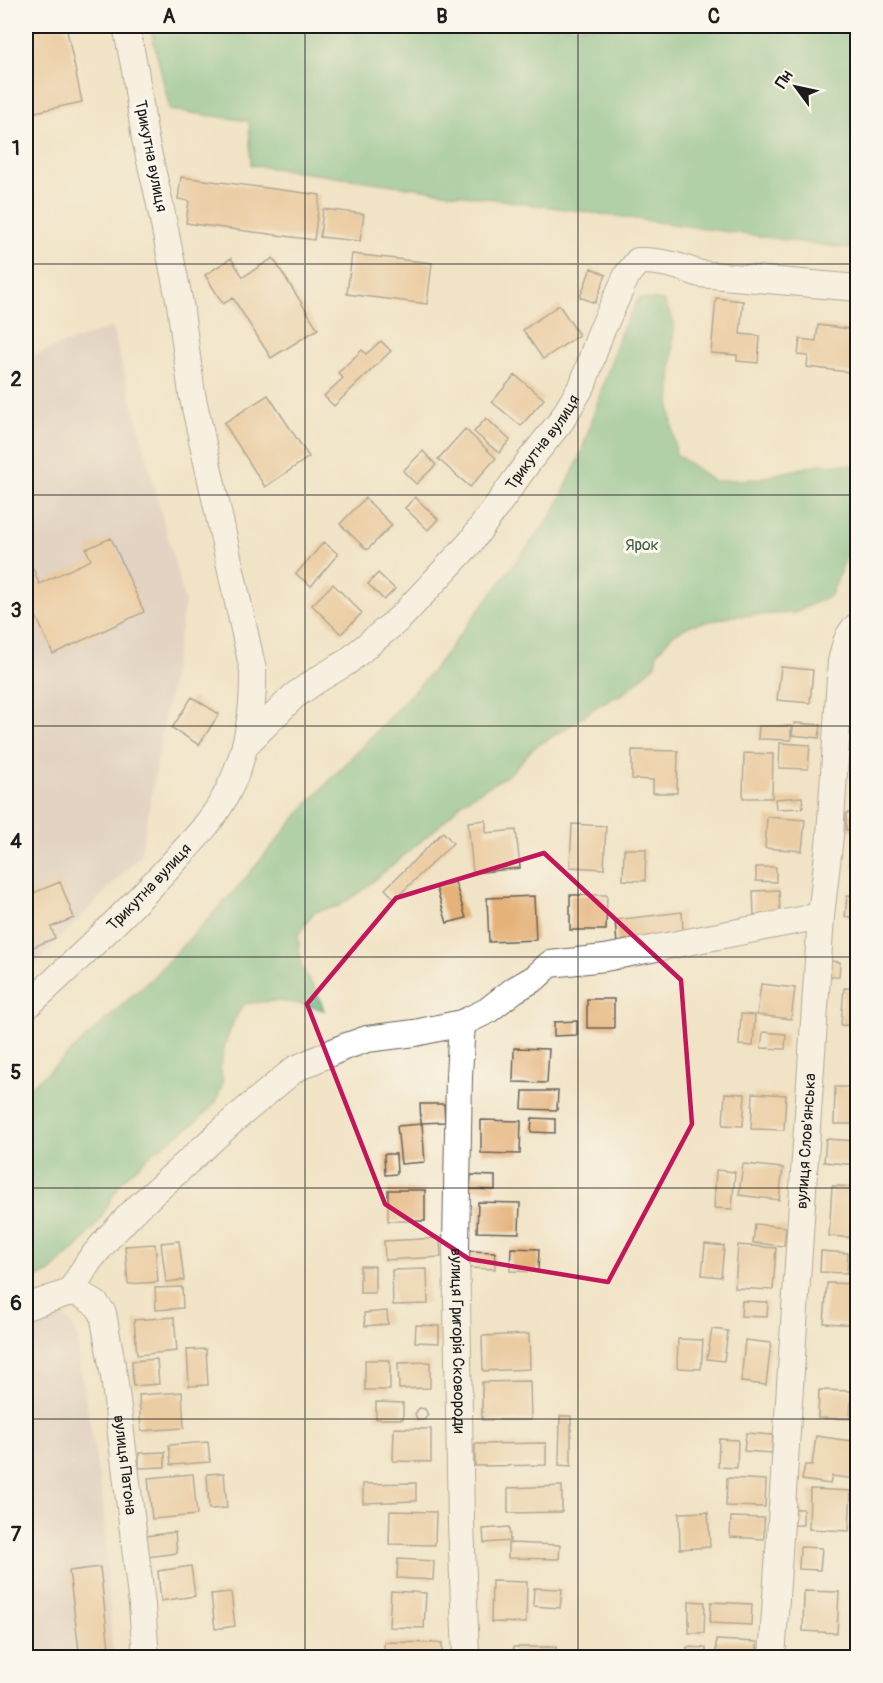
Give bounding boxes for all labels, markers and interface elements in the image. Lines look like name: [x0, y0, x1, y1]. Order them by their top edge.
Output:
text: A: [163, 4, 176, 29]
text: B: [436, 4, 448, 29]
text: C: [708, 4, 720, 29]
north arrow: [766, 57, 826, 117]
text: Пн: [771, 67, 797, 92]
street label: Трикутна вулиця: [130, 98, 172, 214]
text: 1: [12, 136, 20, 161]
text: 2: [10, 367, 22, 392]
street label: Трикутна вулиця: [501, 391, 584, 494]
park label: Ярок: [625, 535, 659, 555]
text: 3: [10, 598, 22, 623]
text: 4: [10, 829, 22, 854]
street label: Трикутна вулиця: [103, 839, 196, 935]
text: 5: [11, 1060, 22, 1085]
street label: вулиця Слов'янська: [792, 1073, 821, 1210]
street label: вулиця Григорія Сковороди: [446, 1248, 469, 1434]
text: 6: [10, 1291, 22, 1316]
street label: вулиця Патона: [109, 1414, 141, 1516]
text: 7: [11, 1522, 22, 1547]

